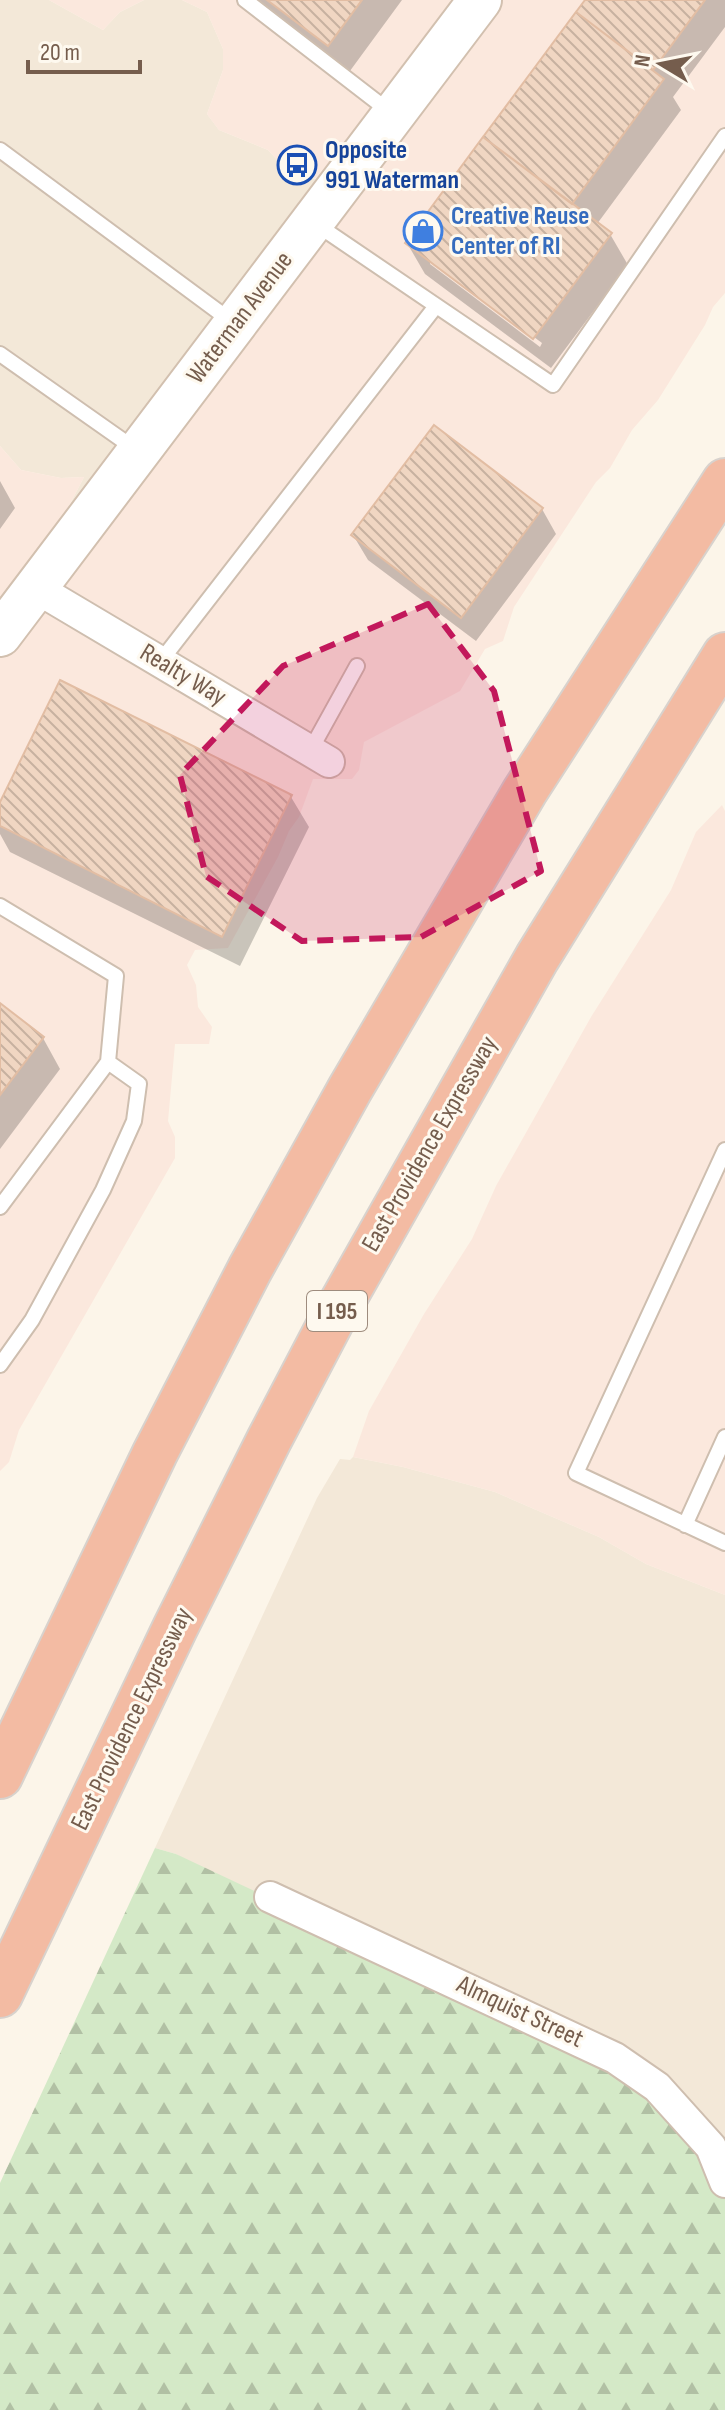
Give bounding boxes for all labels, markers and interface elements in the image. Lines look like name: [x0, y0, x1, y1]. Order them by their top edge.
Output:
scale bar: [28, 24, 140, 74]
north arrow: [621, 24, 701, 104]
text: 20 m: [40, 38, 80, 67]
text: N: [628, 53, 657, 69]
place label: Opposite 991 Waterman: [325, 135, 459, 196]
bus stop icon: Opposite 991 Waterman: [276, 144, 318, 186]
place label: Creative Reuse Center of RI: [451, 201, 589, 262]
shop icon: Creative Reuse Center of RI: [402, 210, 444, 252]
street label: Waterman Avenue: [180, 246, 300, 390]
street label: Realty Way: [134, 637, 232, 713]
street label: East Providence Expressway: [356, 1031, 504, 1257]
road number: I 195: [307, 1291, 367, 1331]
street label: East Providence Expressway: [65, 1603, 199, 1835]
street label: Almquist Street: [451, 1969, 588, 2055]

